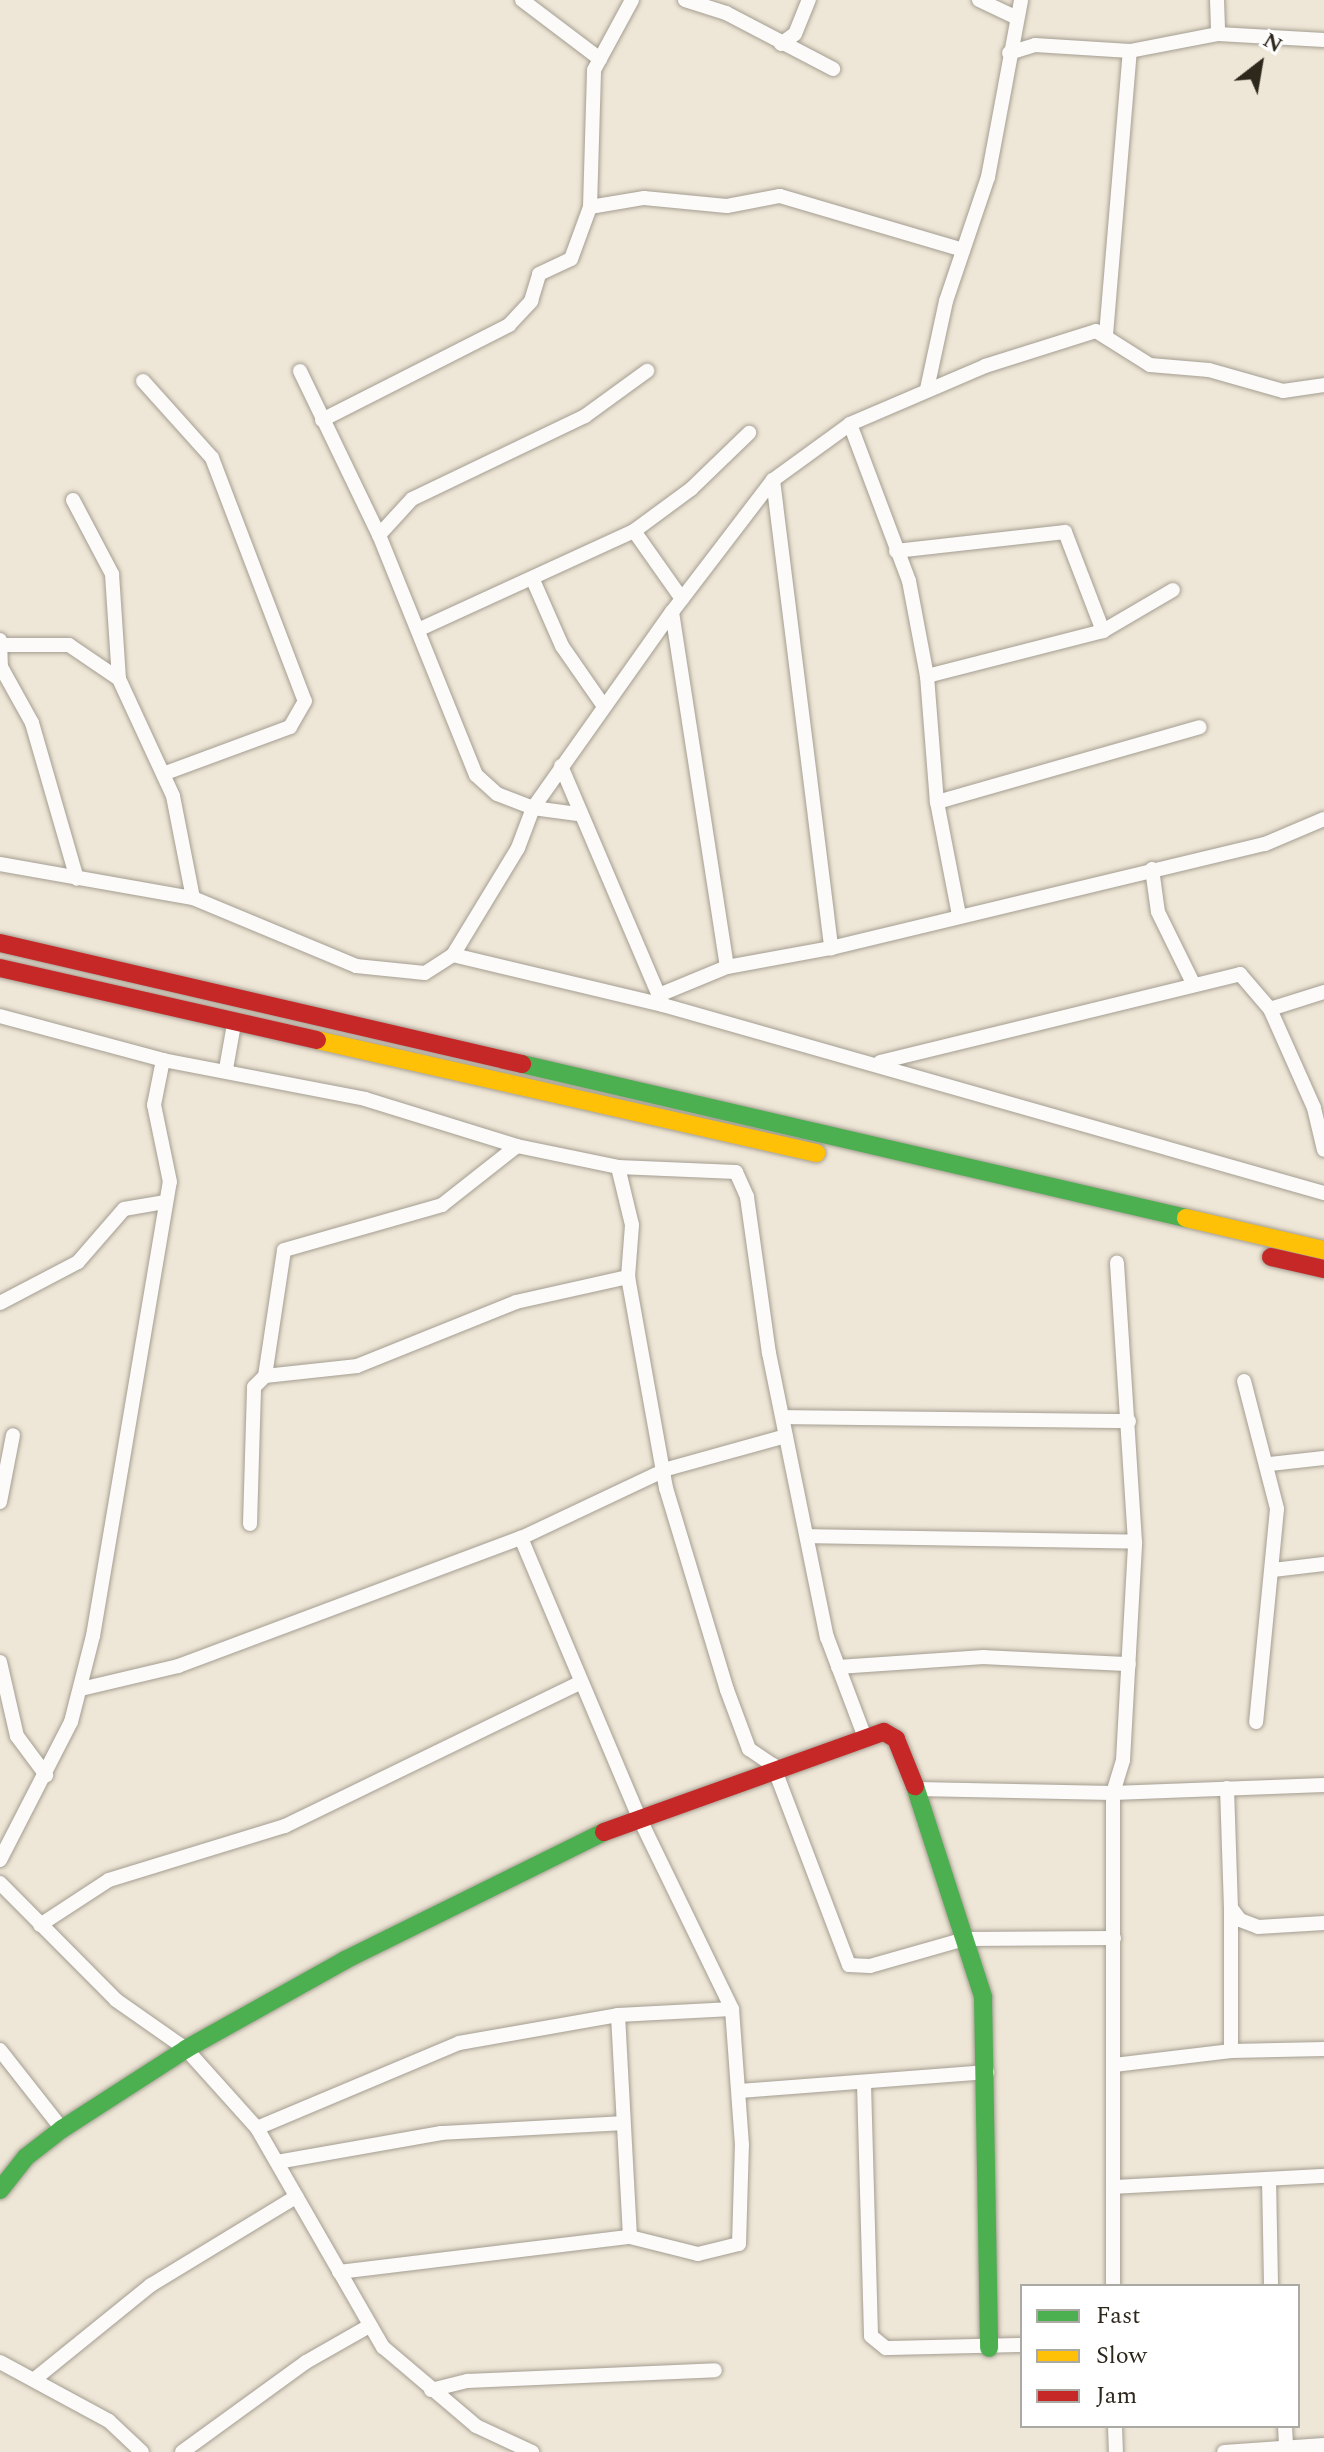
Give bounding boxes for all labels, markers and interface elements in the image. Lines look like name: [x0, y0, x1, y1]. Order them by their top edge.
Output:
north arrow: [1220, 24, 1300, 104]
text: N: [1256, 24, 1289, 62]
legend: [1020, 2284, 1300, 2428]
text: Fast: [1096, 2298, 1141, 2334]
text: Slow: [1096, 2338, 1147, 2374]
text: Jam: [1096, 2378, 1137, 2414]

